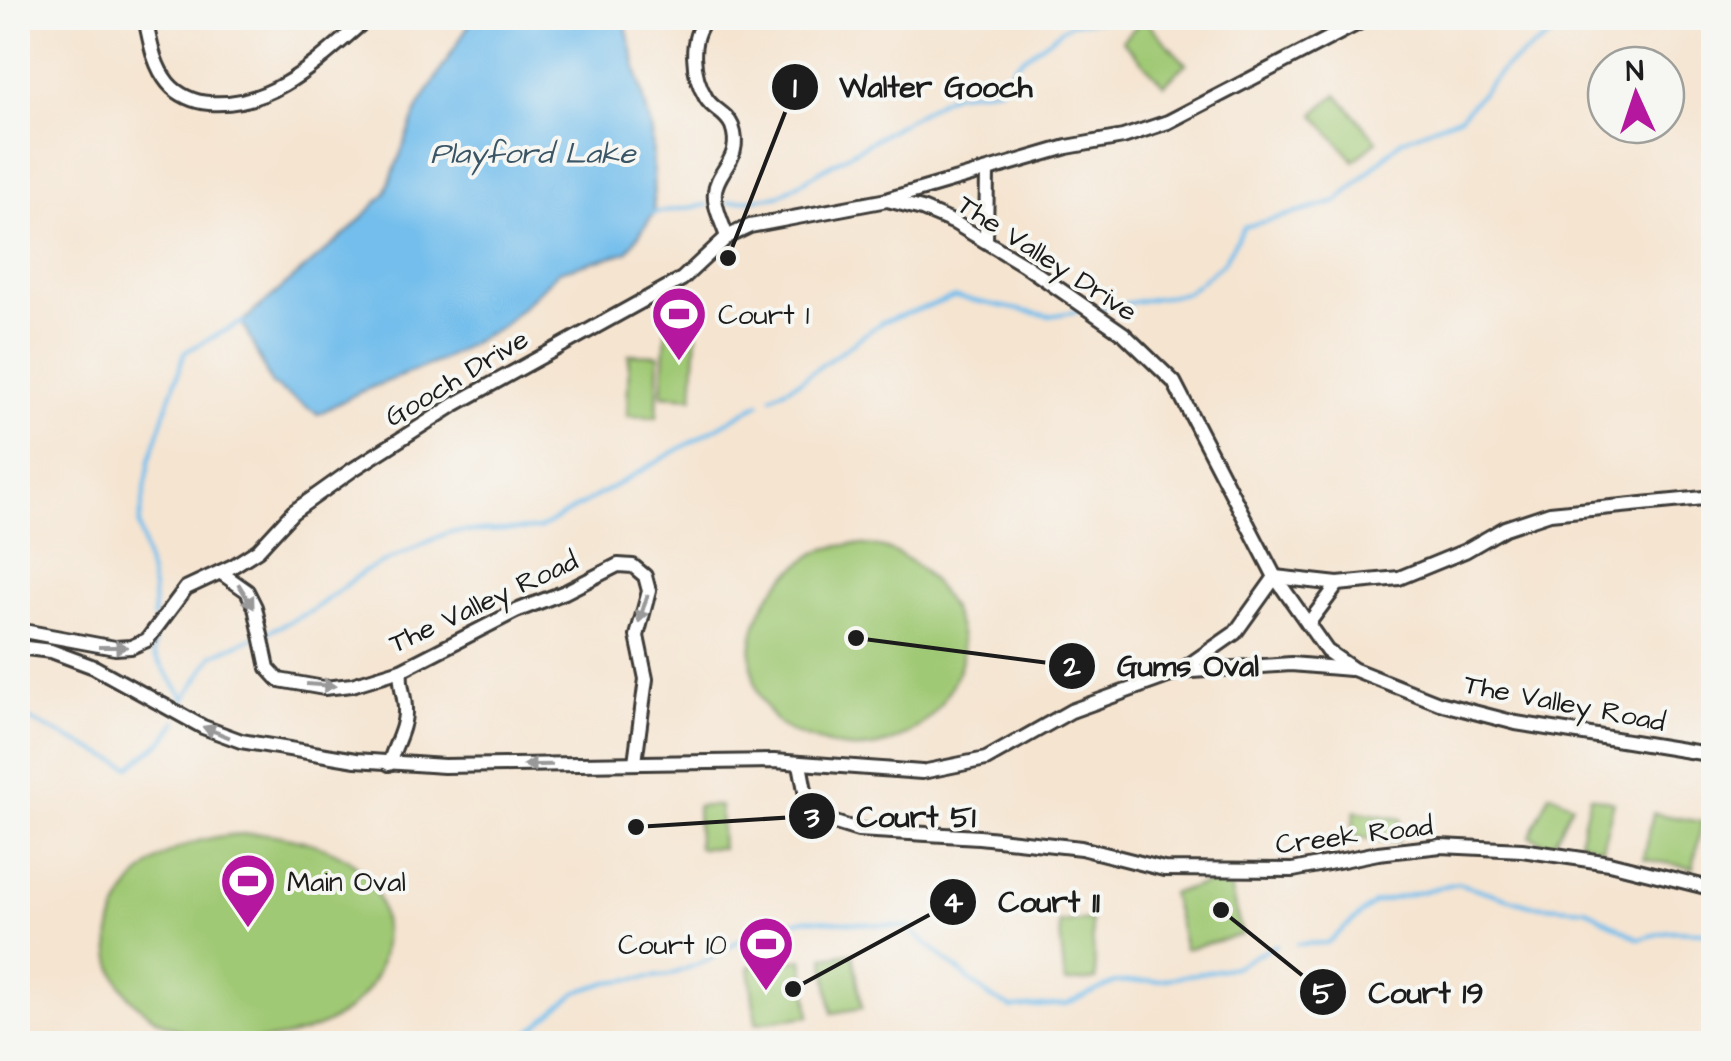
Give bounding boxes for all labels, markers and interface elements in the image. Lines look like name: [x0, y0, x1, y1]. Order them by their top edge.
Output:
north arrow: [1586, 45, 1686, 145]
text: N: [1625, 52, 1645, 91]
callout: Walter Gooch: [770, 57, 1053, 117]
text: 1: [793, 67, 797, 109]
text: Walter Gooch: [838, 67, 1034, 109]
water label: Playford Lake: [431, 133, 637, 176]
street label: The Valley Drive: [948, 185, 1145, 333]
sports icon: Court 1: [649, 284, 709, 363]
place label: Court 1: [718, 296, 810, 335]
street label: Gooch Drive: [378, 320, 536, 437]
street label: The Valley Road: [383, 542, 585, 665]
one-way arrow: [236, 582, 255, 609]
one-way arrow: [635, 595, 650, 625]
callout: Gums Oval: [1047, 636, 1279, 696]
one-way arrow: [98, 639, 130, 655]
text: 2: [1062, 646, 1081, 688]
text: Gums Oval: [1117, 646, 1259, 688]
street label: The Valley Road: [1460, 665, 1669, 744]
one-way arrow: [306, 677, 338, 693]
one-way arrow: [201, 723, 231, 739]
one-way arrow: [521, 758, 553, 774]
callout: Court 51: [787, 786, 996, 846]
text: 3: [803, 797, 820, 839]
text: Court 51: [856, 797, 976, 839]
street label: Creek Road: [1273, 806, 1435, 864]
sports icon: Main Oval: [218, 851, 278, 930]
place label: Main Oval: [287, 863, 406, 902]
callout: Court 11: [928, 872, 1119, 932]
text: 4: [943, 882, 964, 924]
text: Court 11: [998, 882, 1100, 924]
sports icon: Court 10: [736, 914, 796, 993]
place label: Court 10: [618, 926, 727, 965]
callout: Court 19: [1298, 962, 1503, 1022]
text: 5: [1312, 973, 1334, 1015]
text: Court 19: [1369, 973, 1483, 1015]

